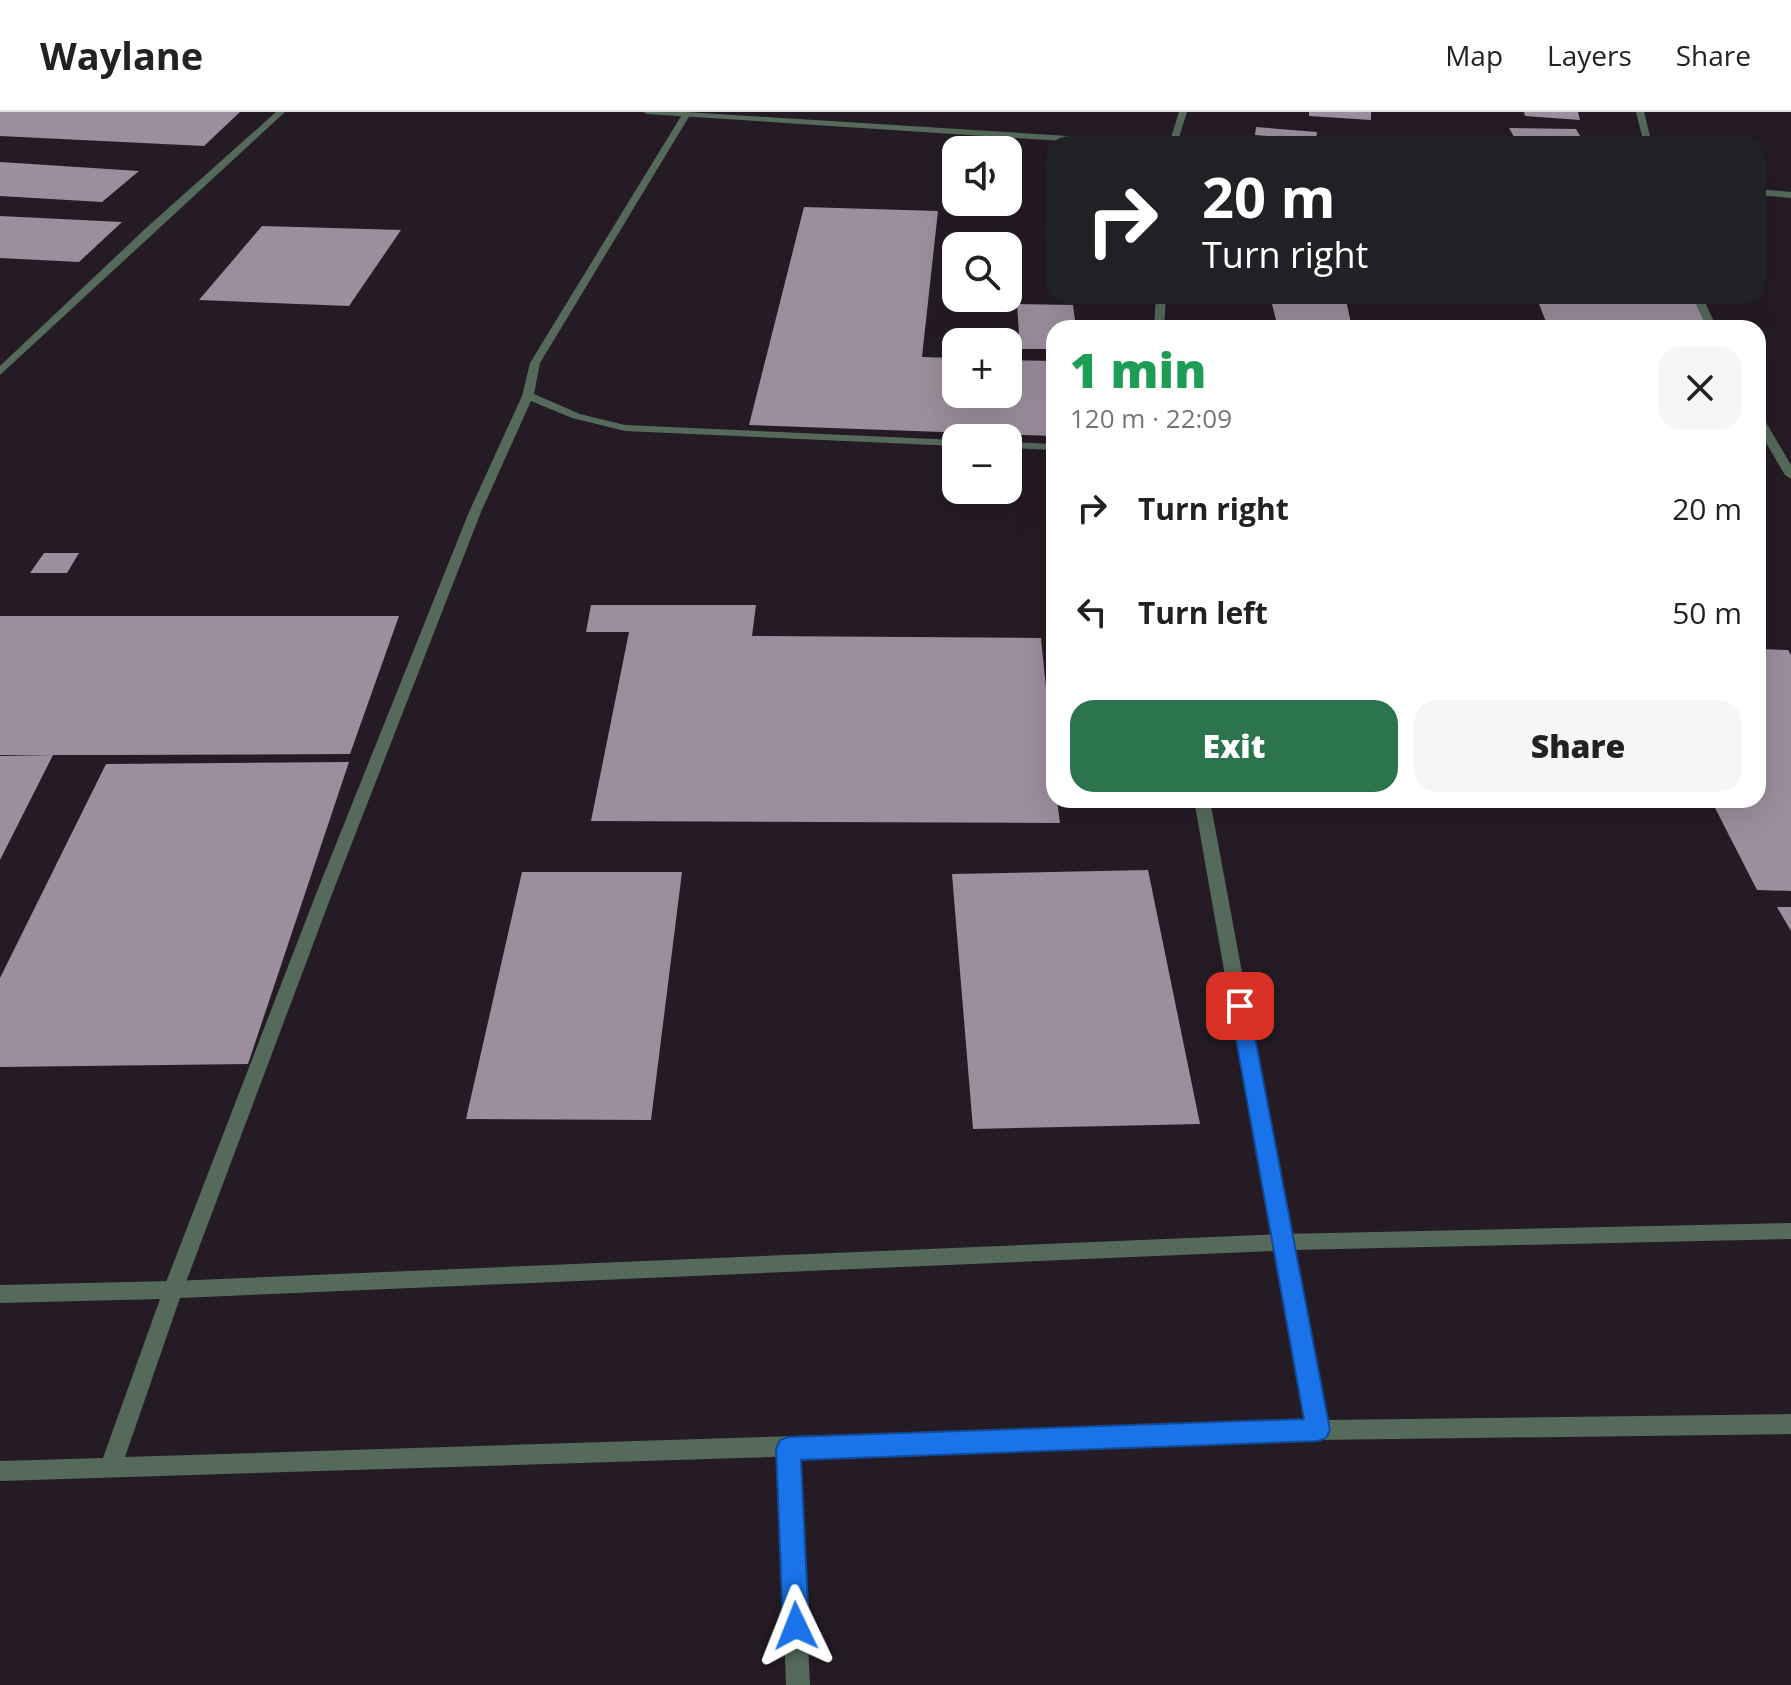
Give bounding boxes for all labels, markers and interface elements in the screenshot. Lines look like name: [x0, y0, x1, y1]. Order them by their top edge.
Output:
text: Waylane: [40, 29, 203, 81]
text: Map: [1445, 36, 1503, 74]
text: Layers: [1547, 36, 1632, 74]
text: Share: [1676, 36, 1751, 74]
map controls: [942, 136, 1022, 504]
button: sound: [942, 136, 1022, 216]
text: 20 m: [1202, 158, 1336, 234]
icon: right: [1070, 168, 1174, 272]
text: Turn right: [1202, 230, 1368, 279]
button: search: [942, 232, 1022, 312]
button: +: [942, 328, 1022, 408]
text: 1 min: [1070, 337, 1206, 402]
button: close: [1658, 346, 1742, 430]
text: 120 m · 22:09: [1070, 400, 1232, 436]
button: −: [942, 424, 1022, 504]
icon: right: [1070, 486, 1114, 530]
text: Turn right: [1138, 488, 1289, 529]
text: 20 m: [1672, 488, 1742, 529]
icon: left: [1070, 590, 1114, 634]
text: Turn left: [1138, 592, 1268, 633]
text: 50 m: [1672, 592, 1742, 633]
button: Exit: [1070, 700, 1398, 792]
button: Share: [1414, 700, 1742, 792]
pin: [1206, 972, 1274, 1040]
icon: arrive: [1218, 984, 1262, 1028]
position arrow: [754, 1584, 838, 1668]

